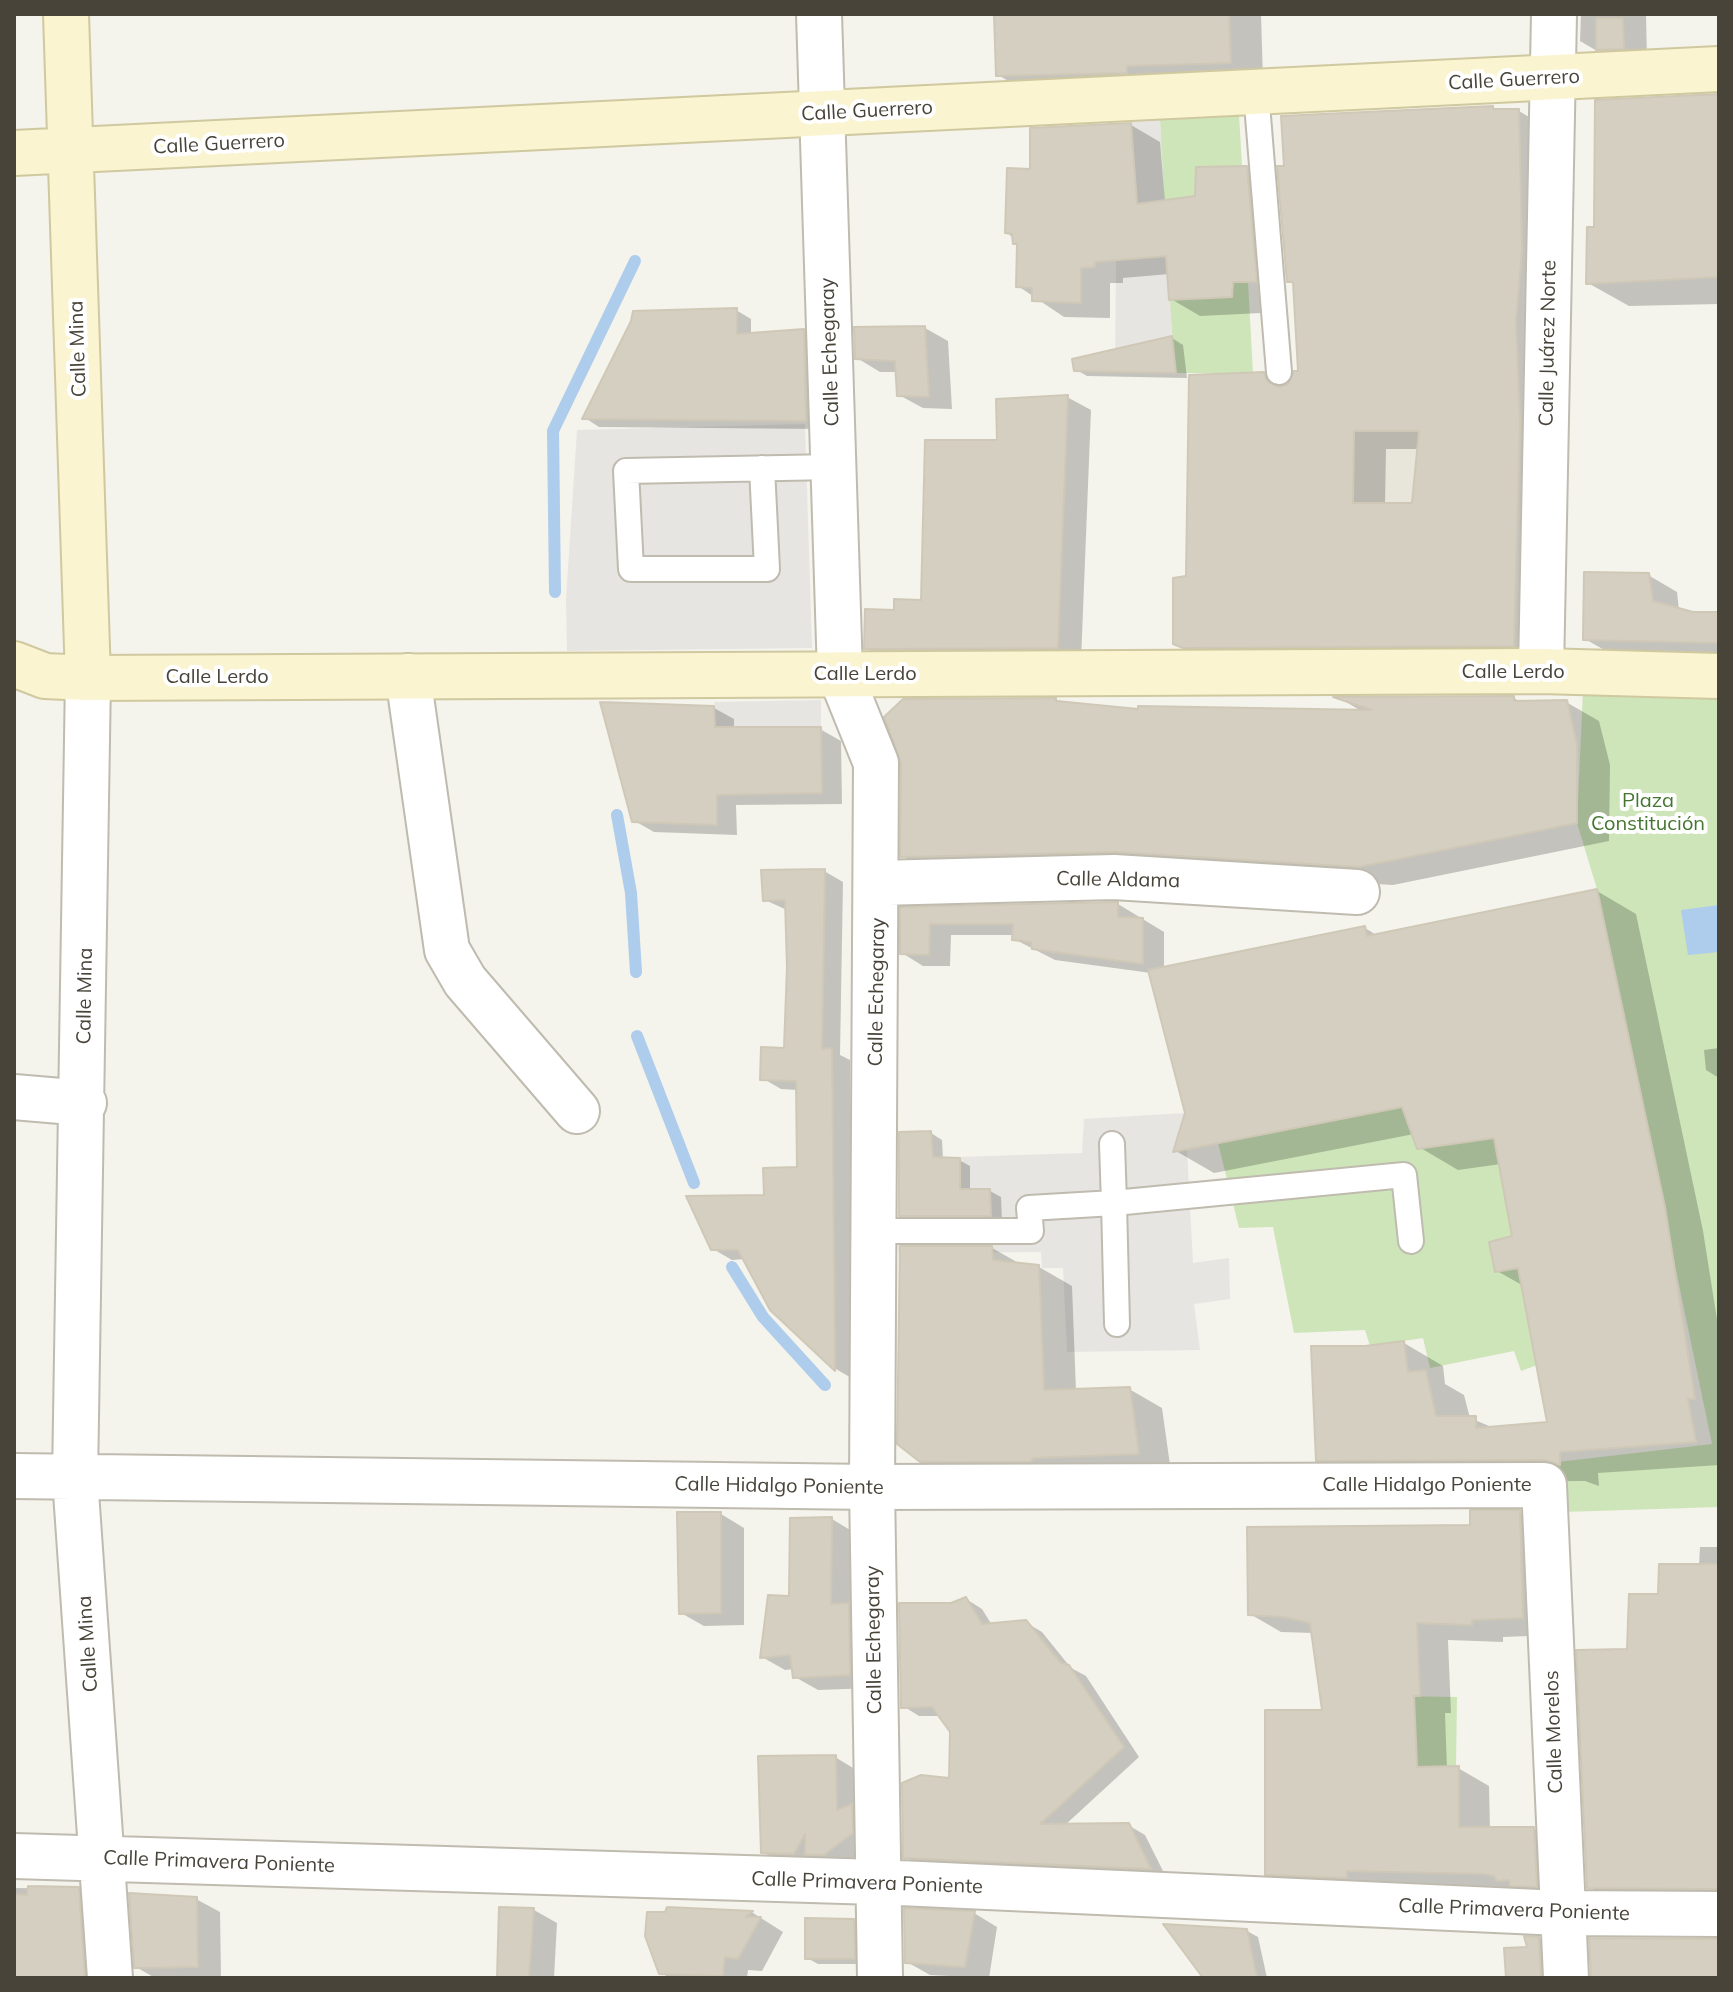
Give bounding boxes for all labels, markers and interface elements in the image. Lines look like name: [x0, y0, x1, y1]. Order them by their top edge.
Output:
street label: Calle Guerrero: [1448, 65, 1580, 95]
street label: Calle Guerrero: [801, 96, 933, 126]
street label: Calle Guerrero: [153, 129, 285, 159]
street label: Calle Juárez Norte: [1535, 260, 1561, 426]
street label: Calle Echegaray: [815, 277, 845, 427]
street label: Calle Mina: [64, 300, 92, 398]
street label: Calle Lerdo: [1461, 660, 1565, 684]
street label: Calle Lerdo: [813, 662, 917, 686]
street label: Calle Lerdo: [165, 665, 269, 689]
park label: Plaza Constitución: [1591, 789, 1705, 836]
street label: Calle Aldama: [1056, 867, 1180, 893]
street label: Calle Echegaray: [864, 917, 890, 1067]
street label: Calle Mina: [72, 947, 98, 1045]
street label: Calle Hidalgo Poniente: [674, 1472, 884, 1500]
street label: Calle Hidalgo Poniente: [1322, 1473, 1532, 1497]
street label: Calle Echegaray: [861, 1565, 887, 1715]
street label: Calle Mina: [73, 1595, 103, 1693]
street label: Calle Morelos: [1540, 1670, 1568, 1794]
street label: Calle Primavera Poniente: [103, 1846, 335, 1878]
street label: Calle Primavera Poniente: [751, 1867, 983, 1899]
street label: Calle Primavera Poniente: [1398, 1894, 1630, 1926]

